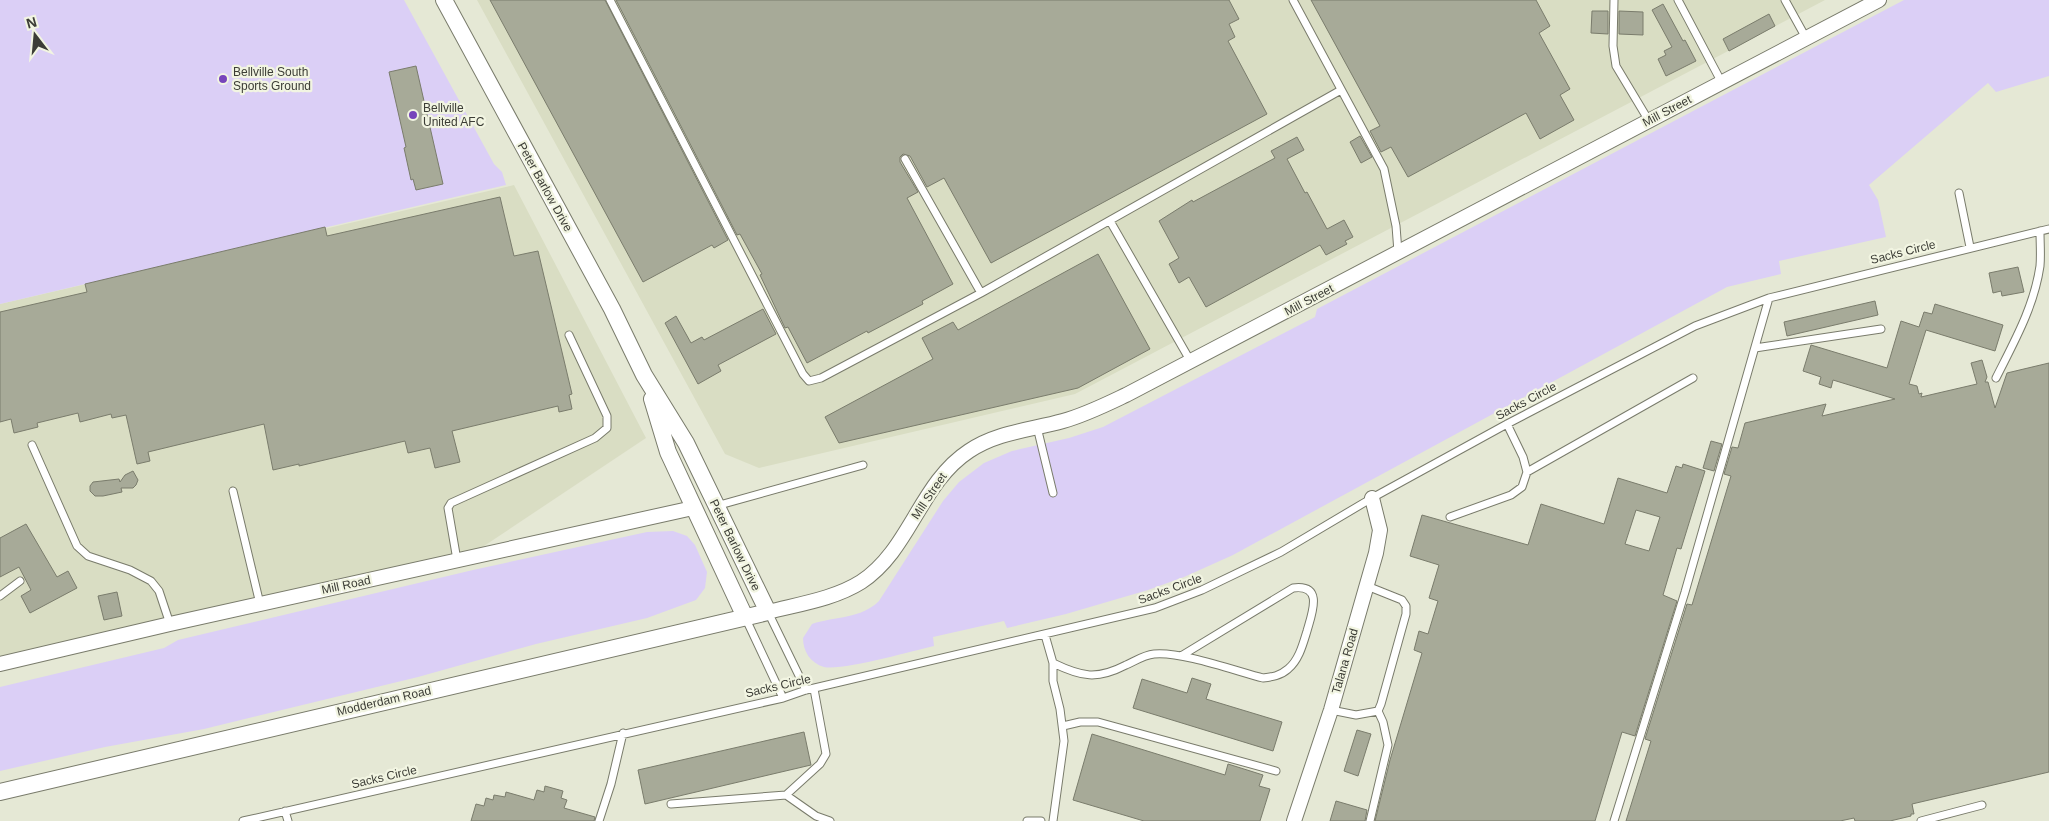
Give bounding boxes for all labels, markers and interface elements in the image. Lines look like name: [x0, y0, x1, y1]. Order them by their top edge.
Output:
north arrow: [10, 10, 60, 60]
text: N: [24, 13, 38, 32]
place label: Bellville South Sports Ground: [233, 65, 311, 93]
marker: Bellville South Sports Ground: [217, 73, 229, 85]
street label: Mill Street: [1640, 92, 1694, 130]
place label: Bellville United AFC: [423, 101, 485, 129]
marker: Bellville United AFC: [407, 109, 419, 121]
street label: Peter Barlow Drive: [515, 140, 576, 234]
street label: Sacks Circle: [1869, 237, 1937, 267]
street label: Mill Street: [1282, 281, 1336, 319]
street label: Sacks Circle: [1493, 379, 1559, 423]
street label: Mill Street: [908, 469, 950, 522]
street label: Peter Barlow Drive: [707, 497, 763, 593]
street label: Sacks Circle: [1136, 571, 1204, 607]
street label: Mill Road: [320, 573, 372, 597]
street label: Talana Road: [1329, 627, 1361, 695]
street label: Sacks Circle: [744, 672, 812, 700]
street label: Modderdam Road: [336, 683, 432, 719]
street label: Sacks Circle: [350, 763, 418, 791]

